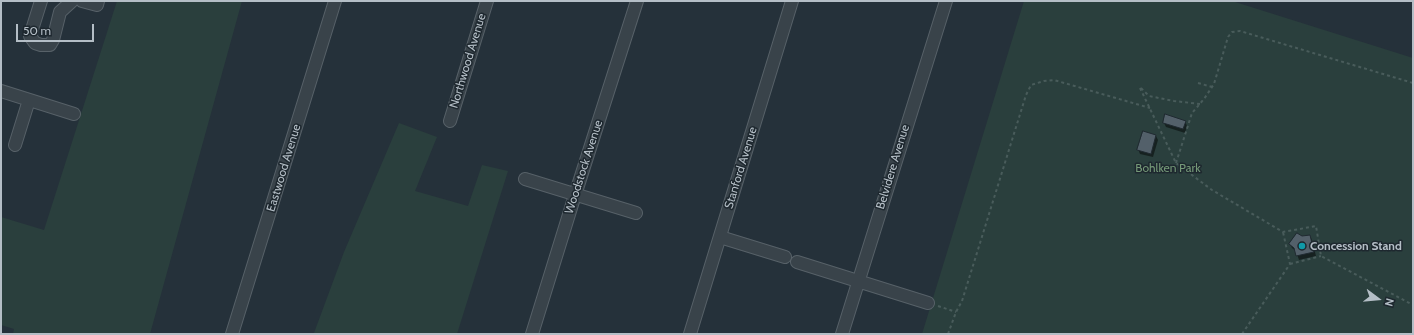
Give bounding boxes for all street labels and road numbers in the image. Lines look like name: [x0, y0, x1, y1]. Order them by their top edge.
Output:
street label: Northwood Avenue: [447, 12, 489, 110]
street label: Woodstock Avenue: [562, 118, 606, 216]
street label: Eastwood Avenue: [264, 123, 304, 213]
street label: Belvidere Avenue: [873, 123, 913, 211]
street label: Stanford Avenue: [722, 125, 760, 211]

